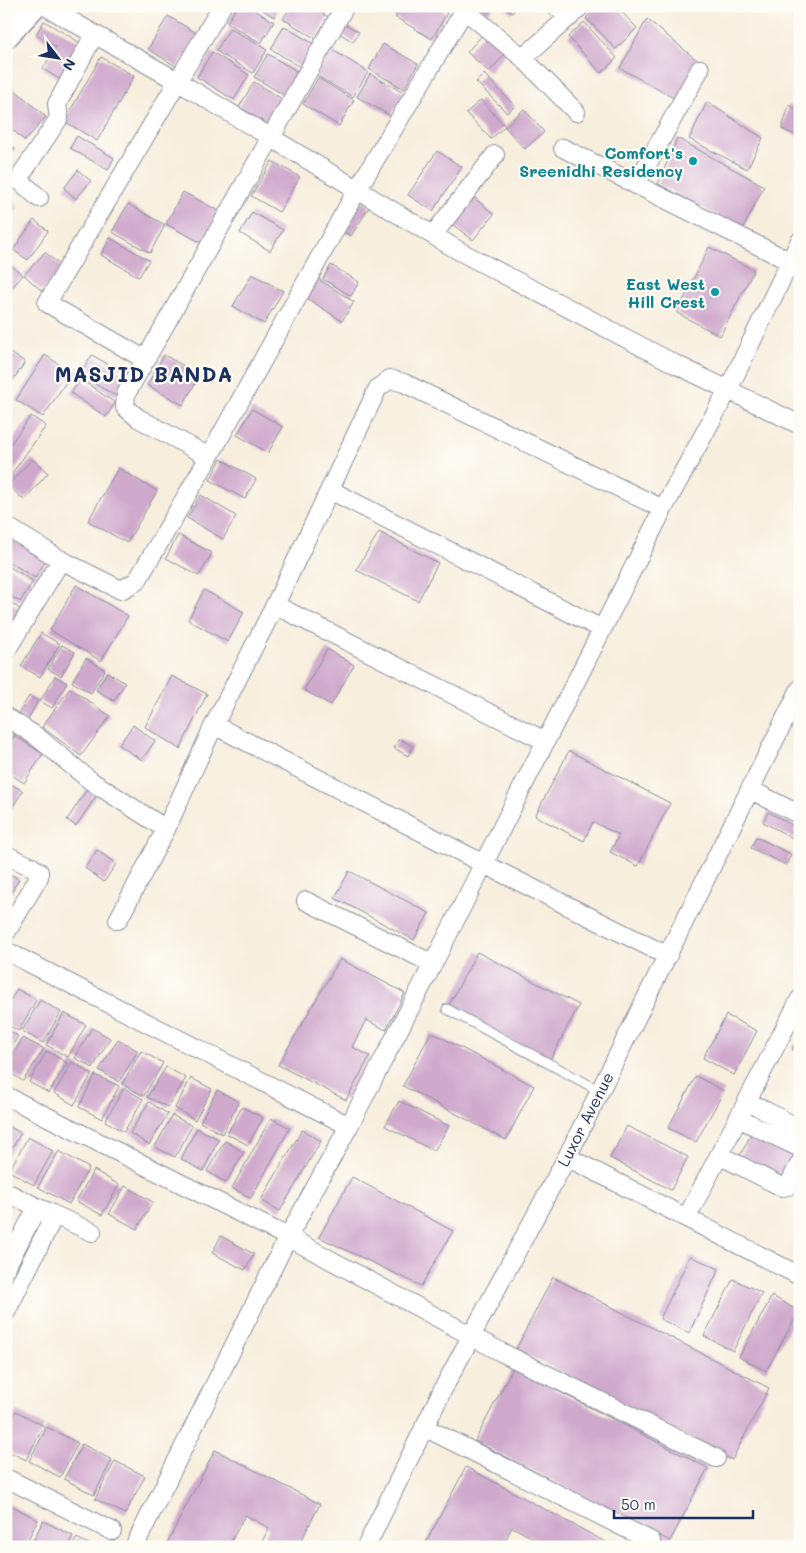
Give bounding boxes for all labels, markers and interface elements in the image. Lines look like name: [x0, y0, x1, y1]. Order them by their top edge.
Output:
north arrow: [32, 32, 82, 82]
text: N: [59, 55, 80, 74]
place label: Comfort's Sreenidhi Residency: [519, 142, 683, 181]
marker: Comfort's Sreenidhi Residency: [687, 155, 699, 167]
place label: East West Hill Crest: [626, 273, 705, 312]
marker: East West Hill Crest: [709, 286, 721, 298]
district label: MASJID BANDA: [55, 360, 233, 387]
street label: Luxor Avenue: [552, 1068, 618, 1170]
scale bar: [614, 1488, 752, 1520]
text: 50 m: [621, 1494, 656, 1514]

